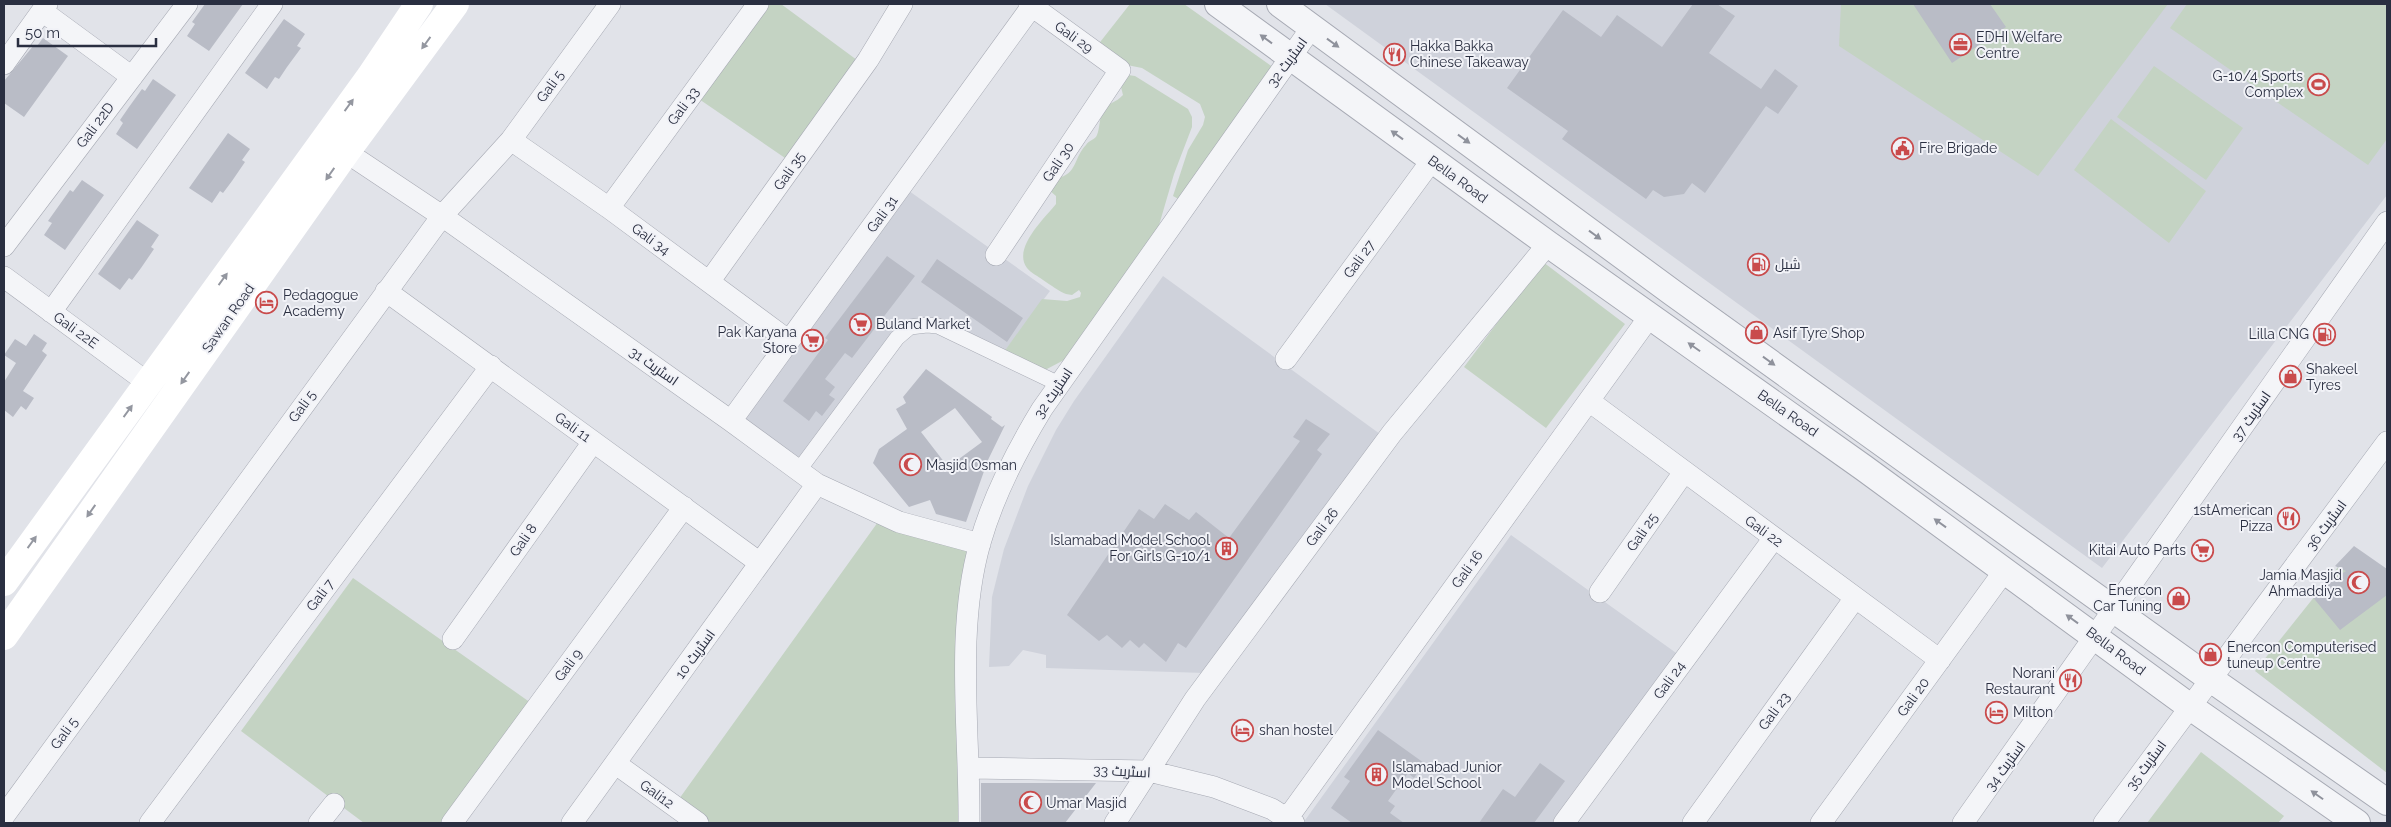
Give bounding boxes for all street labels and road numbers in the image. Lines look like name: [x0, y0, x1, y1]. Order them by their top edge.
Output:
street label: Gali 29: [1052, 18, 1096, 56]
street label: اسٹریٹ 32: [1264, 34, 1310, 90]
street label: Gali 5: [533, 67, 567, 105]
street label: Gali 33: [664, 84, 702, 128]
street label: Gali 22D: [73, 99, 117, 151]
street label: Gali 30: [1039, 139, 1077, 185]
street label: Gali 35: [770, 148, 808, 193]
street label: Bella Road: [1425, 152, 1491, 206]
street label: Gali 31: [863, 192, 901, 236]
street label: Gali 34: [629, 220, 673, 258]
street label: Gali 27: [1340, 237, 1378, 281]
street label: Sawan Road: [198, 281, 258, 355]
street label: Gali 22E: [51, 308, 101, 352]
street label: اسٹریٹ 31: [627, 343, 681, 389]
street label: اسٹریٹ 32: [1030, 365, 1076, 421]
street label: Bella Road: [1755, 386, 1821, 440]
street label: Gali 5: [285, 387, 319, 425]
street label: اسٹریٹ 37: [2228, 388, 2274, 444]
street label: Gali 11: [552, 409, 594, 445]
street label: اسٹریٹ 36: [2302, 497, 2350, 553]
street label: Gali 26: [1302, 505, 1342, 549]
street label: Gali 25: [1623, 509, 1661, 554]
street label: Gali 22: [1742, 512, 1786, 550]
street label: Gali 8: [506, 521, 540, 559]
street label: Gali 16: [1448, 547, 1486, 591]
street label: Gali 7: [303, 576, 337, 614]
street label: Bella Road: [2083, 624, 2149, 678]
street label: اسٹریٹ 10: [672, 626, 718, 682]
street label: Gali 9: [551, 646, 585, 684]
street label: Gali 24: [1650, 658, 1688, 702]
street label: Gali 20: [1894, 675, 1932, 719]
street label: Gali 23: [1755, 689, 1793, 733]
street label: Gali 5: [47, 714, 81, 752]
street label: اسٹریٹ 35: [2123, 737, 2169, 793]
street label: اسٹریٹ 34: [1982, 738, 2028, 794]
street label: اسٹریٹ 33: [1093, 762, 1151, 780]
street label: Gali12: [637, 776, 677, 812]

